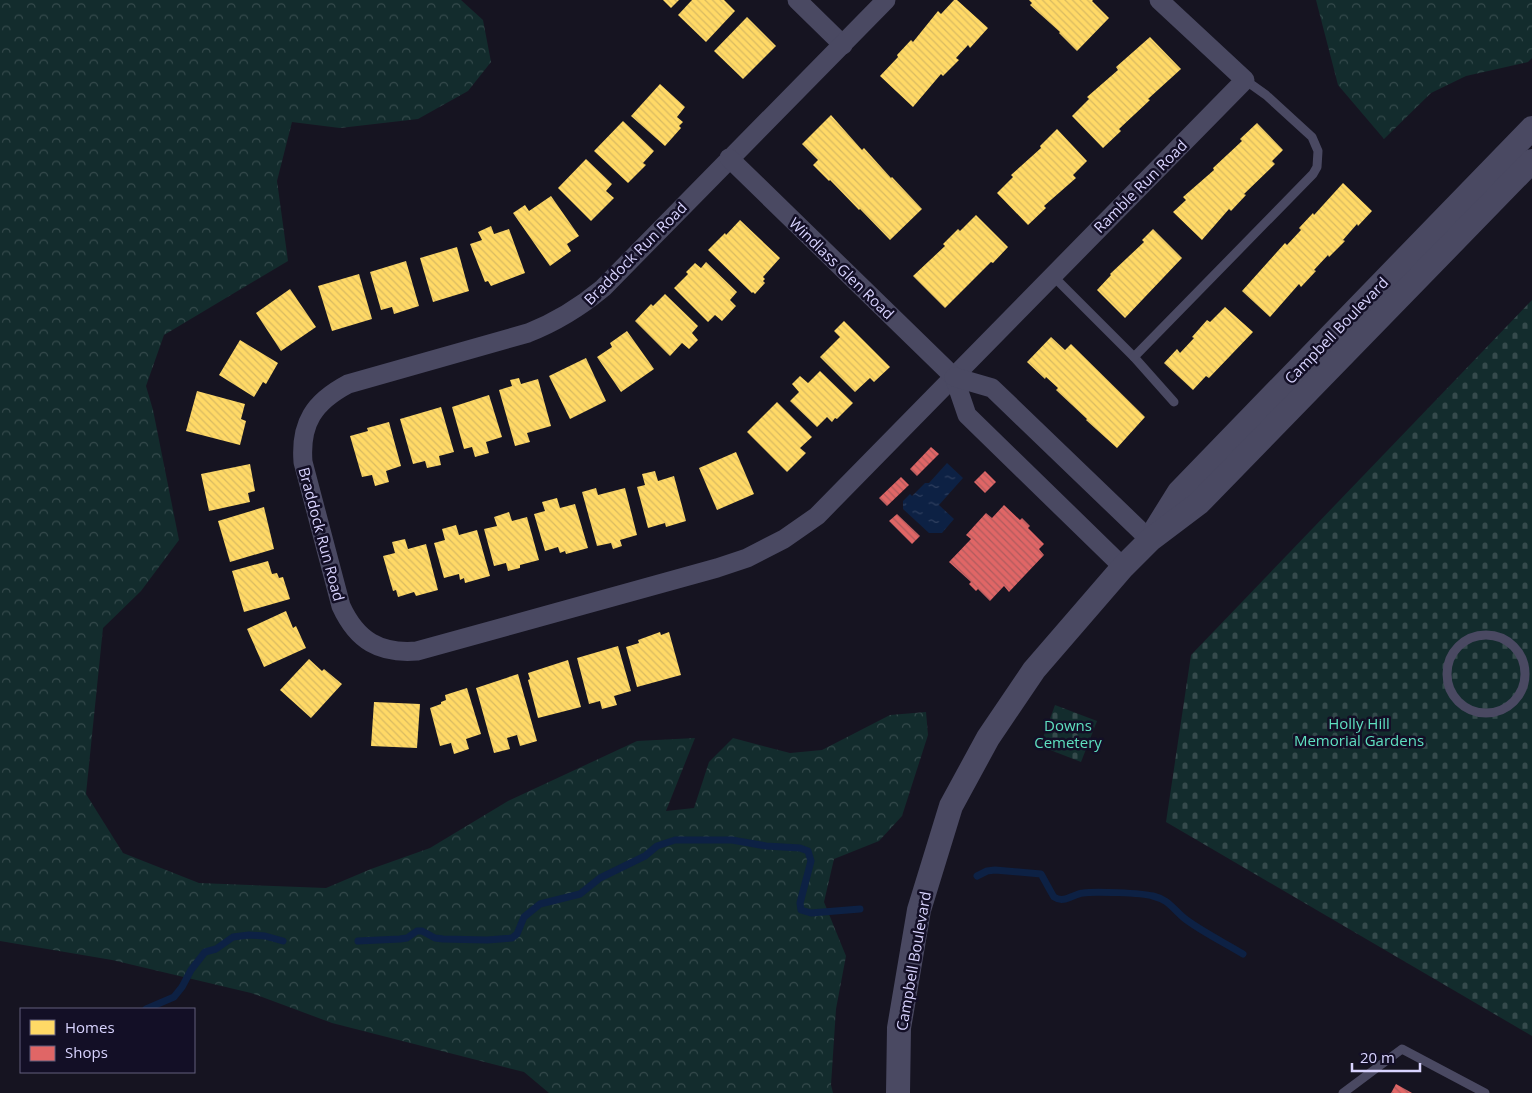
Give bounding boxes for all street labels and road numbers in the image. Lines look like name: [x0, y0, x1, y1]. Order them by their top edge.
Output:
street label: Ramble Run Road: [1089, 135, 1191, 237]
street label: Braddock Run Road: [579, 197, 691, 309]
street label: Windlass Glen Road: [785, 213, 899, 323]
street label: Campbell Boulevard: [1280, 272, 1392, 388]
street label: Braddock Run Road: [295, 465, 349, 603]
street label: Campbell Boulevard: [891, 890, 935, 1032]

